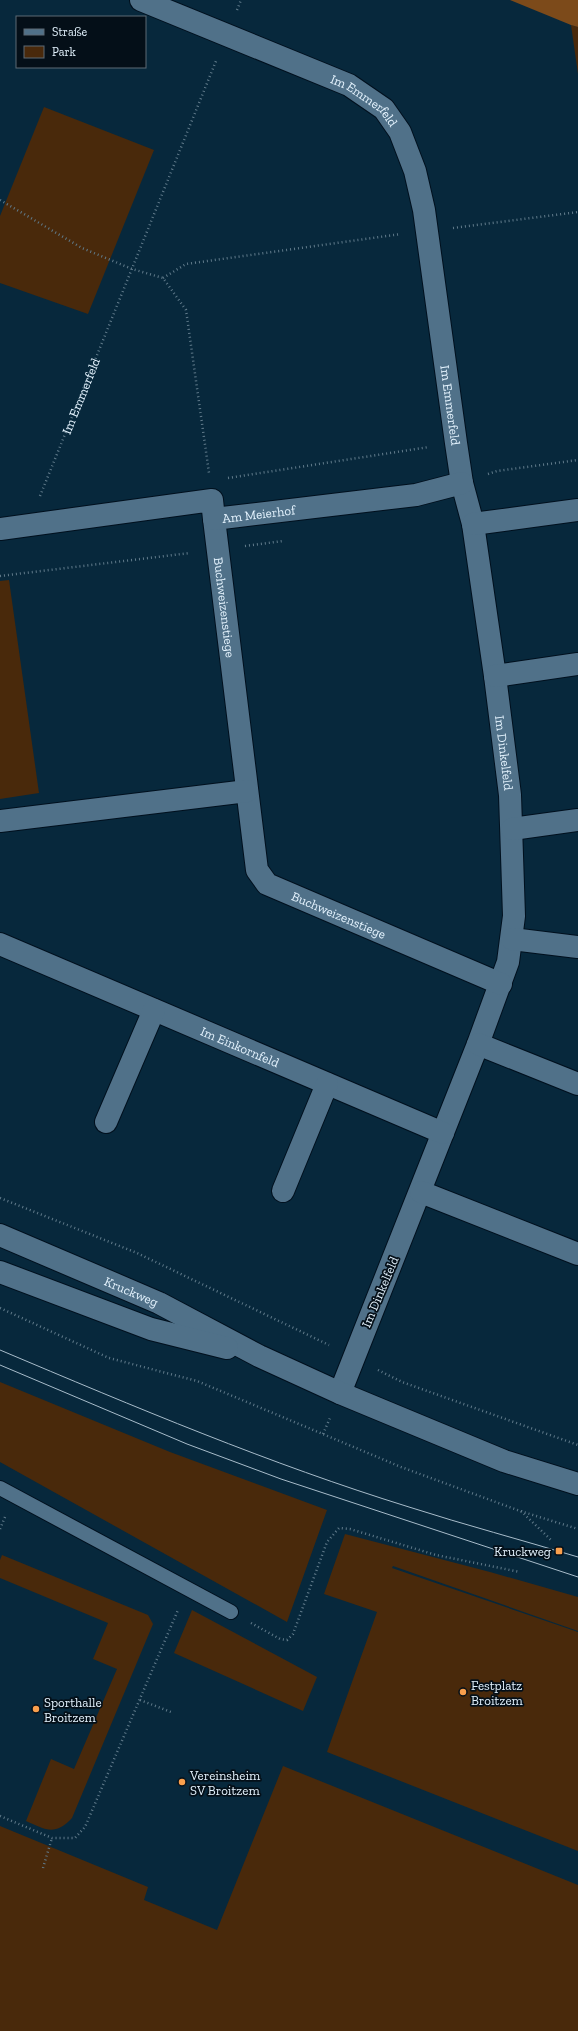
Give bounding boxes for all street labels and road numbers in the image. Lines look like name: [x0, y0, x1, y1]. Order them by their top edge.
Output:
street label: Im Emmerfeld: [328, 71, 401, 129]
street label: Im Emmerfeld: [58, 356, 103, 436]
street label: Im Emmerfeld: [438, 364, 464, 446]
street label: Am Meierhof: [221, 502, 297, 525]
street label: Buchweizenstiege: [211, 556, 238, 658]
street label: Im Dinkelfeld: [493, 714, 517, 791]
street label: Buchweizenstiege: [290, 888, 388, 941]
street label: Im Einkornfeld: [198, 1023, 282, 1070]
street label: Im Dinkelfeld: [358, 1254, 402, 1330]
street label: Kruckweg: [102, 1273, 161, 1309]

